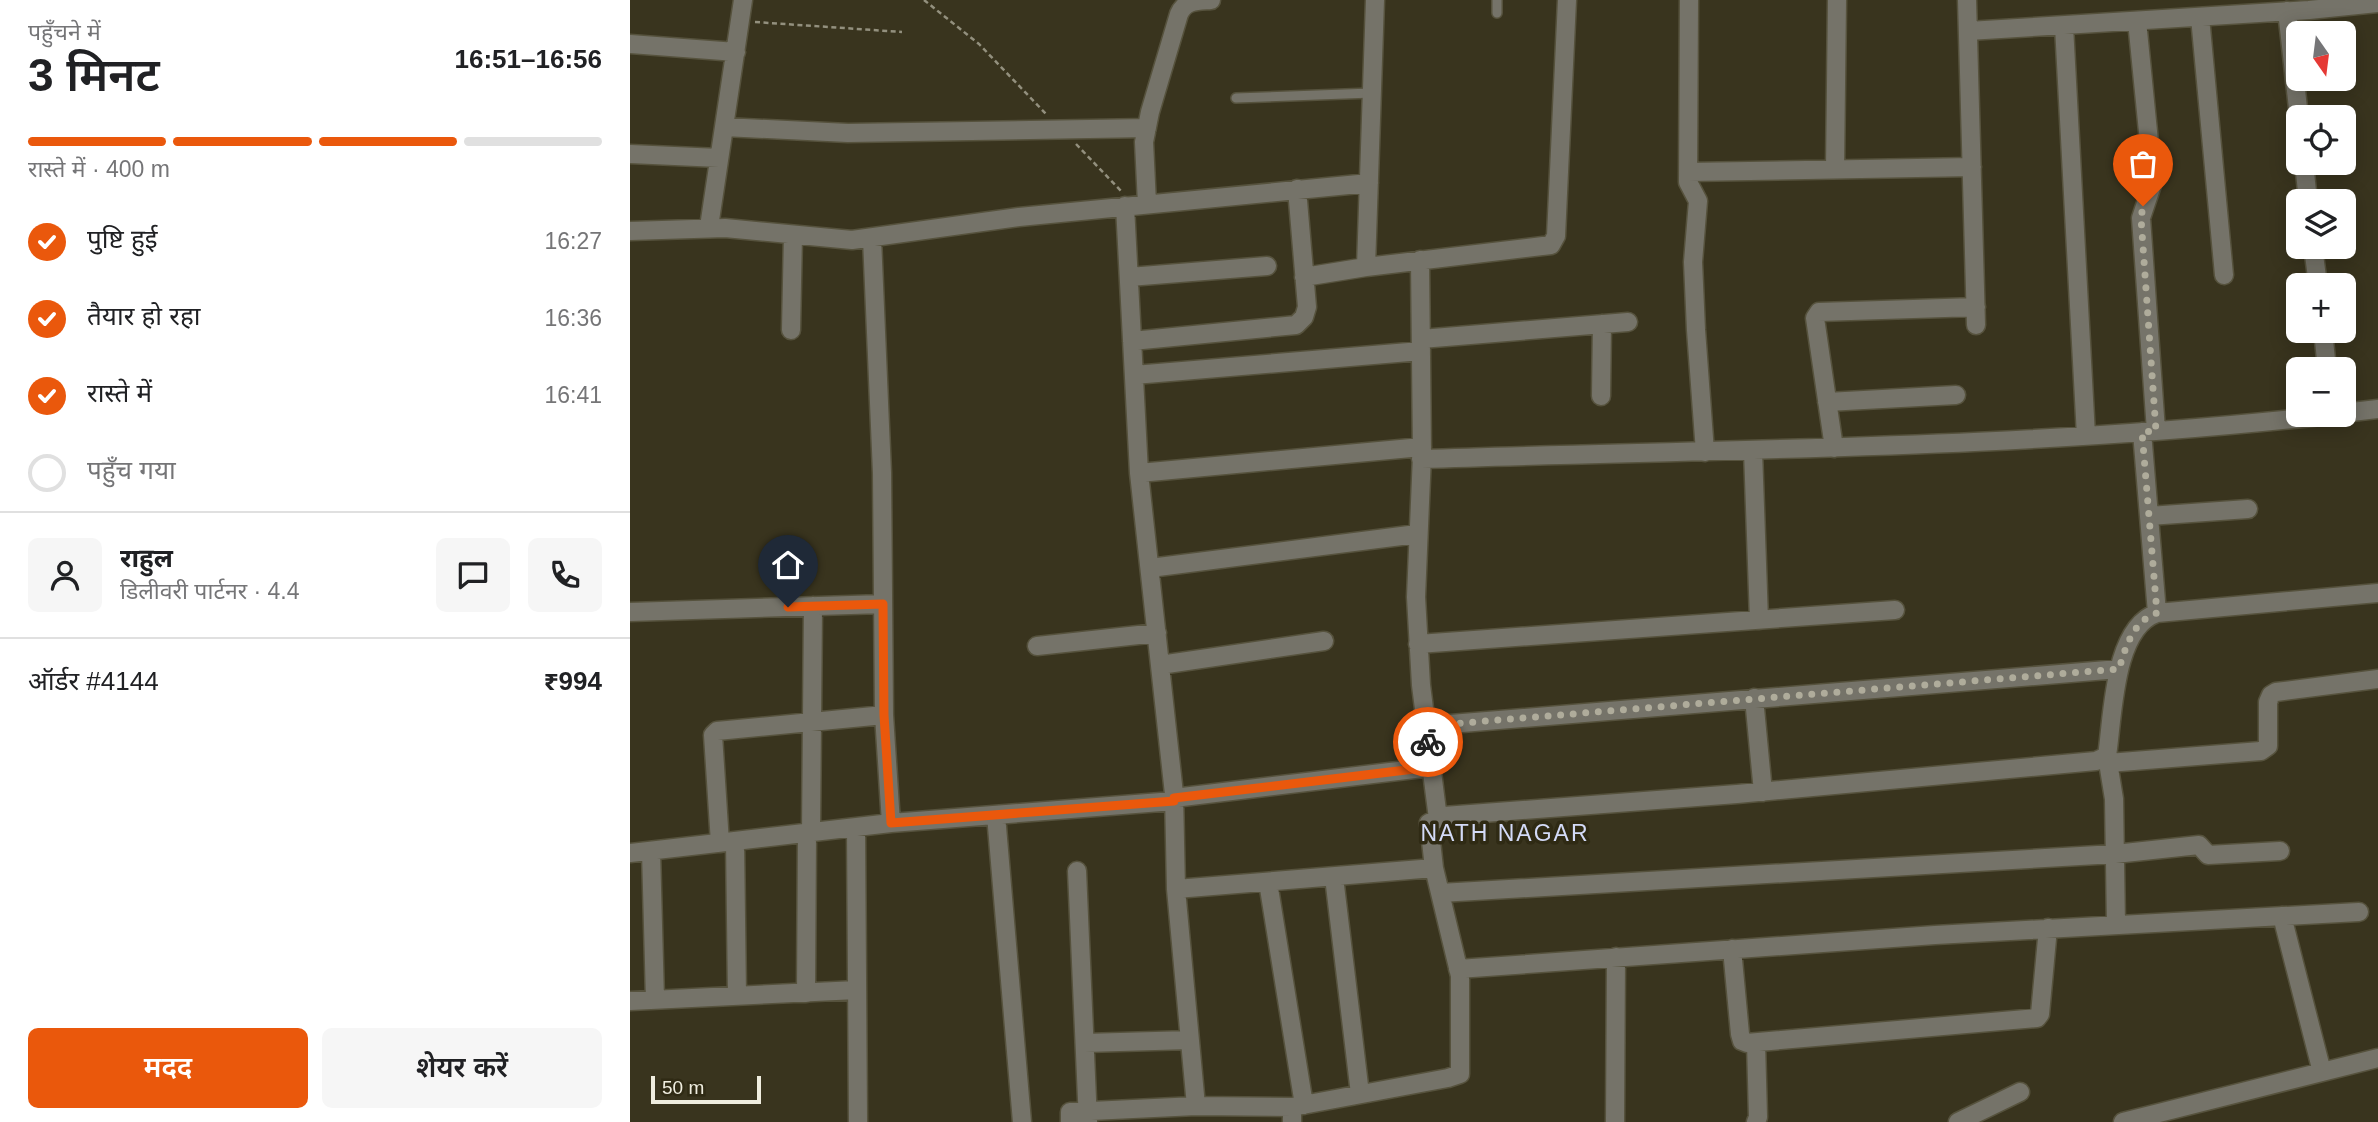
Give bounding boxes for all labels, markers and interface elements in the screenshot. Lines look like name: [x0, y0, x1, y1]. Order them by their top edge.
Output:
text: पहुँचने में: [28, 19, 101, 45]
north arrow: [2286, 21, 2356, 91]
map controls: [2286, 21, 2356, 427]
text: 16:51–16:56: [455, 44, 602, 74]
text: 3 मिनट: [28, 49, 160, 101]
button: locate: [2286, 105, 2356, 175]
pin: [2113, 134, 2173, 206]
icon: bag: [2124, 145, 2162, 183]
text: रास्ते में · 400 m: [28, 156, 170, 182]
button: layers: [2286, 189, 2356, 259]
icon: check: [28, 223, 66, 261]
text: पुष्टि हुई: [87, 224, 157, 254]
text: 16:27: [544, 228, 602, 254]
button: +: [2286, 273, 2356, 343]
icon: check: [28, 300, 66, 338]
text: तैयार हो रहा: [87, 301, 200, 331]
text: 16:36: [544, 305, 602, 331]
button: −: [2286, 357, 2356, 427]
icon: check: [28, 377, 66, 415]
text: रास्ते में: [87, 378, 152, 408]
text: 16:41: [544, 382, 602, 408]
text: पहुँच गया: [87, 455, 176, 485]
pin: [758, 535, 818, 607]
button: person: [28, 538, 102, 612]
button: chat: [436, 538, 510, 612]
button: phone: [528, 538, 602, 612]
text: राहुल: [120, 543, 173, 573]
icon: home: [769, 546, 807, 584]
text: डिलीवरी पार्टनर · 4.4: [120, 578, 300, 604]
text: ऑर्डर #4144: [28, 666, 159, 696]
text: ₹994: [544, 666, 602, 696]
courier: [1393, 707, 1463, 777]
icon: bike: [1409, 723, 1447, 761]
district label: NATH NAGAR: [1420, 820, 1590, 846]
button: मदद: [28, 1028, 308, 1108]
button: शेयर करें: [322, 1028, 602, 1108]
scale bar: [651, 1073, 761, 1105]
text: 50 m: [662, 1077, 704, 1098]

